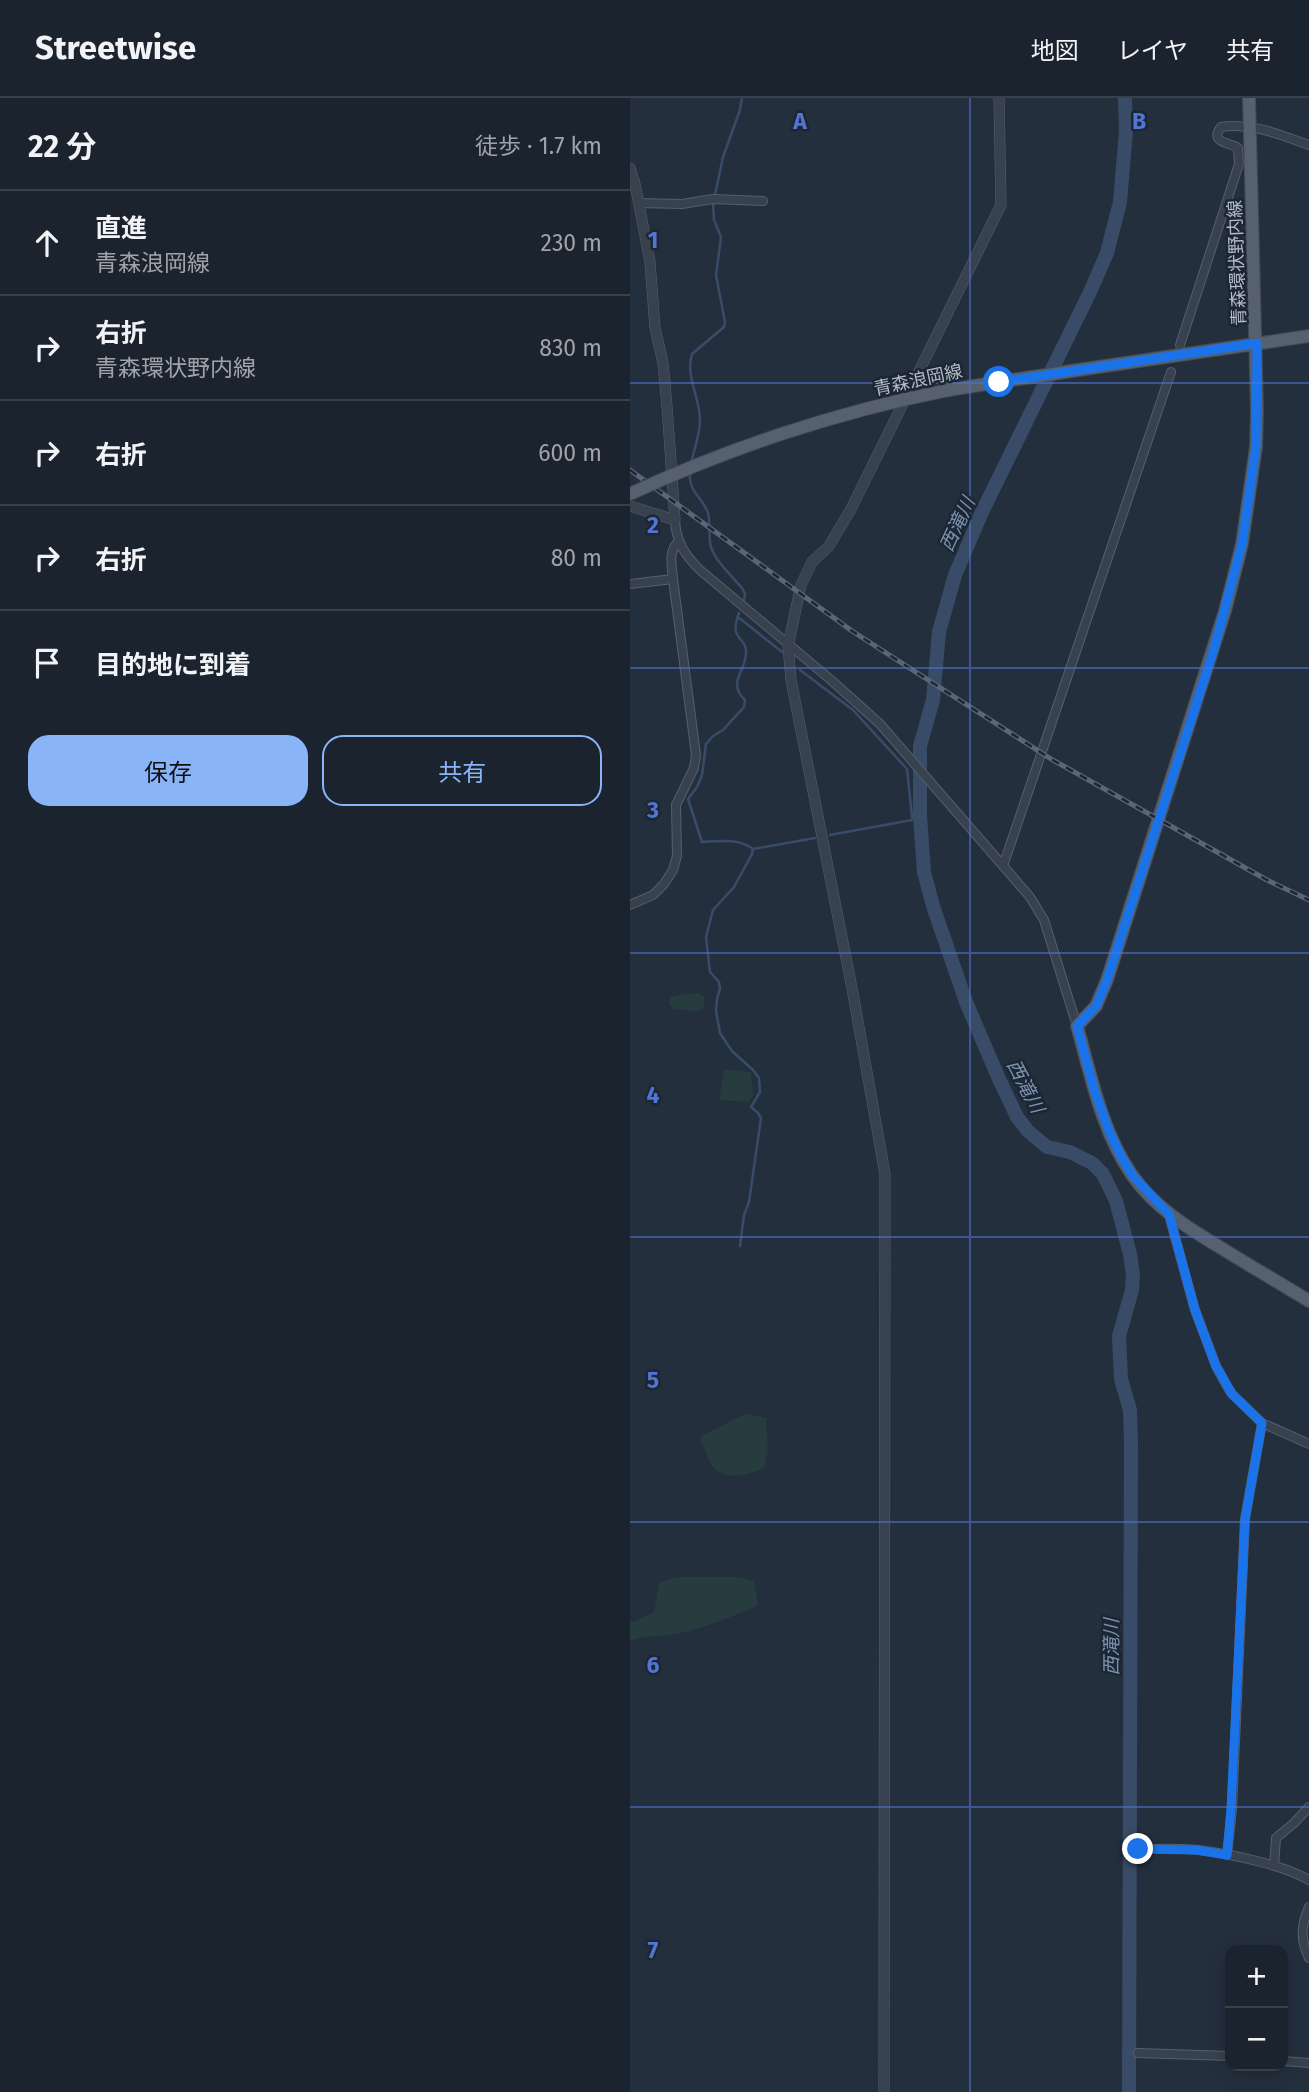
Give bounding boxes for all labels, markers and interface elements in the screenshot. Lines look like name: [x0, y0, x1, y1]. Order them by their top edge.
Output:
text: Streetwise: [35, 28, 196, 68]
text: 地図: [1031, 37, 1079, 65]
text: レイヤ: [1117, 37, 1188, 65]
text: 共有: [1226, 37, 1274, 65]
text: A: [792, 107, 807, 135]
text: B: [1132, 107, 1146, 135]
text: 22 分: [28, 129, 96, 165]
text: 徒歩 · 1.7 km: [475, 132, 602, 160]
street label: 青森環状野内線: [1224, 200, 1250, 326]
text: 直進: [95, 213, 147, 244]
icon: ahead: [28, 224, 66, 262]
text: 1: [648, 226, 658, 254]
text: 230 m: [541, 229, 602, 257]
text: 青森浪岡線: [95, 249, 210, 277]
text: 右折: [95, 318, 147, 349]
icon: right: [28, 329, 66, 367]
text: 830 m: [539, 334, 602, 362]
text: 青森環状野内線: [95, 354, 256, 382]
street label: 青森浪岡線: [872, 360, 964, 400]
route start: [983, 366, 1014, 397]
icon: right: [28, 434, 66, 472]
text: 600 m: [538, 439, 602, 467]
text: 右折: [95, 440, 147, 471]
water label: 西滝川: [935, 492, 981, 555]
text: 2: [647, 511, 659, 539]
icon: right: [28, 539, 66, 577]
text: 80 m: [551, 544, 602, 572]
text: 右折: [95, 545, 147, 576]
icon: arrive: [28, 644, 66, 682]
text: 目的地に到着: [95, 650, 251, 681]
button: 保存: [28, 735, 308, 806]
button: 共有: [322, 735, 602, 806]
text: 3: [646, 796, 659, 824]
water label: 西滝川: [1002, 1056, 1050, 1119]
text: 4: [647, 1081, 660, 1109]
text: 5: [647, 1366, 659, 1394]
water label: 西滝川: [1100, 1617, 1123, 1676]
text: 6: [647, 1651, 660, 1679]
route end: [1122, 1833, 1153, 1864]
text: 7: [648, 1936, 659, 1964]
map controls: [1225, 1945, 1288, 2071]
button: +: [1225, 1945, 1288, 2008]
button: −: [1225, 2008, 1288, 2071]

